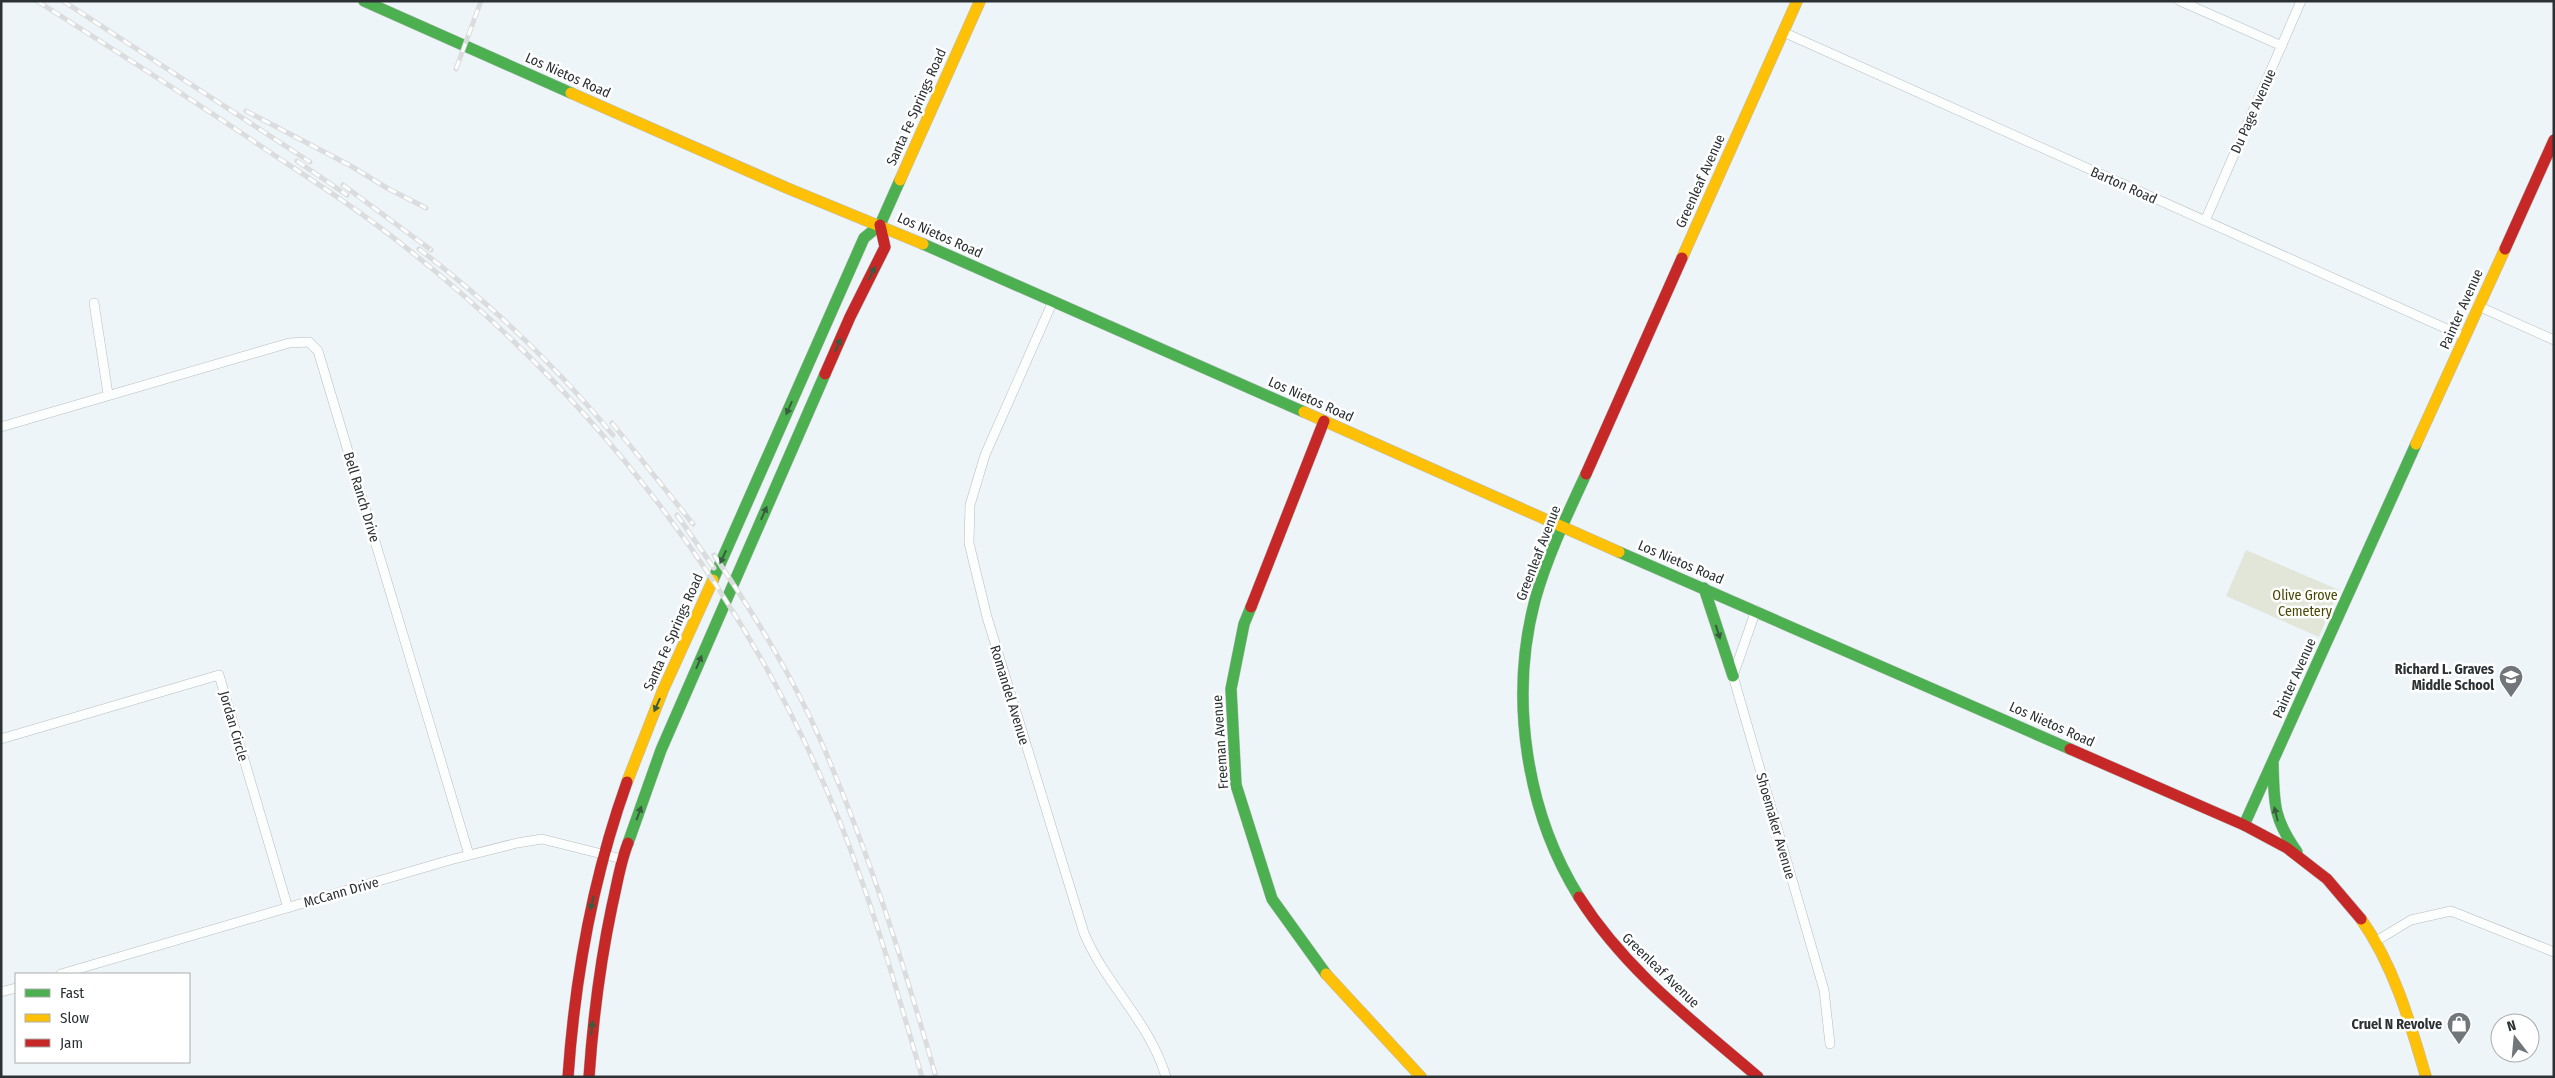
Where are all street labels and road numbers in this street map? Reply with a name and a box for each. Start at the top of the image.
street label: Santa Fe Springs Road [883,46,950,168]
street label: Los Nietos Road [523,49,613,102]
street label: Du Page Avenue [2227,66,2280,156]
street label: Greenleaf Avenue [1672,132,1729,231]
street label: Barton Road [2088,163,2160,208]
street label: Los Nietos Road [895,209,985,262]
street label: Painter Avenue [2436,266,2487,352]
street label: Los Nietos Road [1266,373,1356,426]
street label: Bell Ranch Drive [340,450,383,544]
street label: Greenleaf Avenue [1512,503,1564,603]
street label: Los Nietos Road [1635,537,1726,588]
street label: Santa Fe Springs Road [640,571,707,693]
street label: Painter Avenue [2269,635,2320,721]
street label: Romandel Avenue [986,643,1033,747]
street label: Jordan Circle [215,689,252,763]
street label: Freeman Avenue [1209,694,1232,790]
street label: Los Nietos Road [2007,698,2097,751]
street label: Shoemaker Avenue [1752,771,1799,881]
street label: McCann Drive [302,874,381,911]
street label: Greenleaf Avenue [1619,929,1703,1011]

